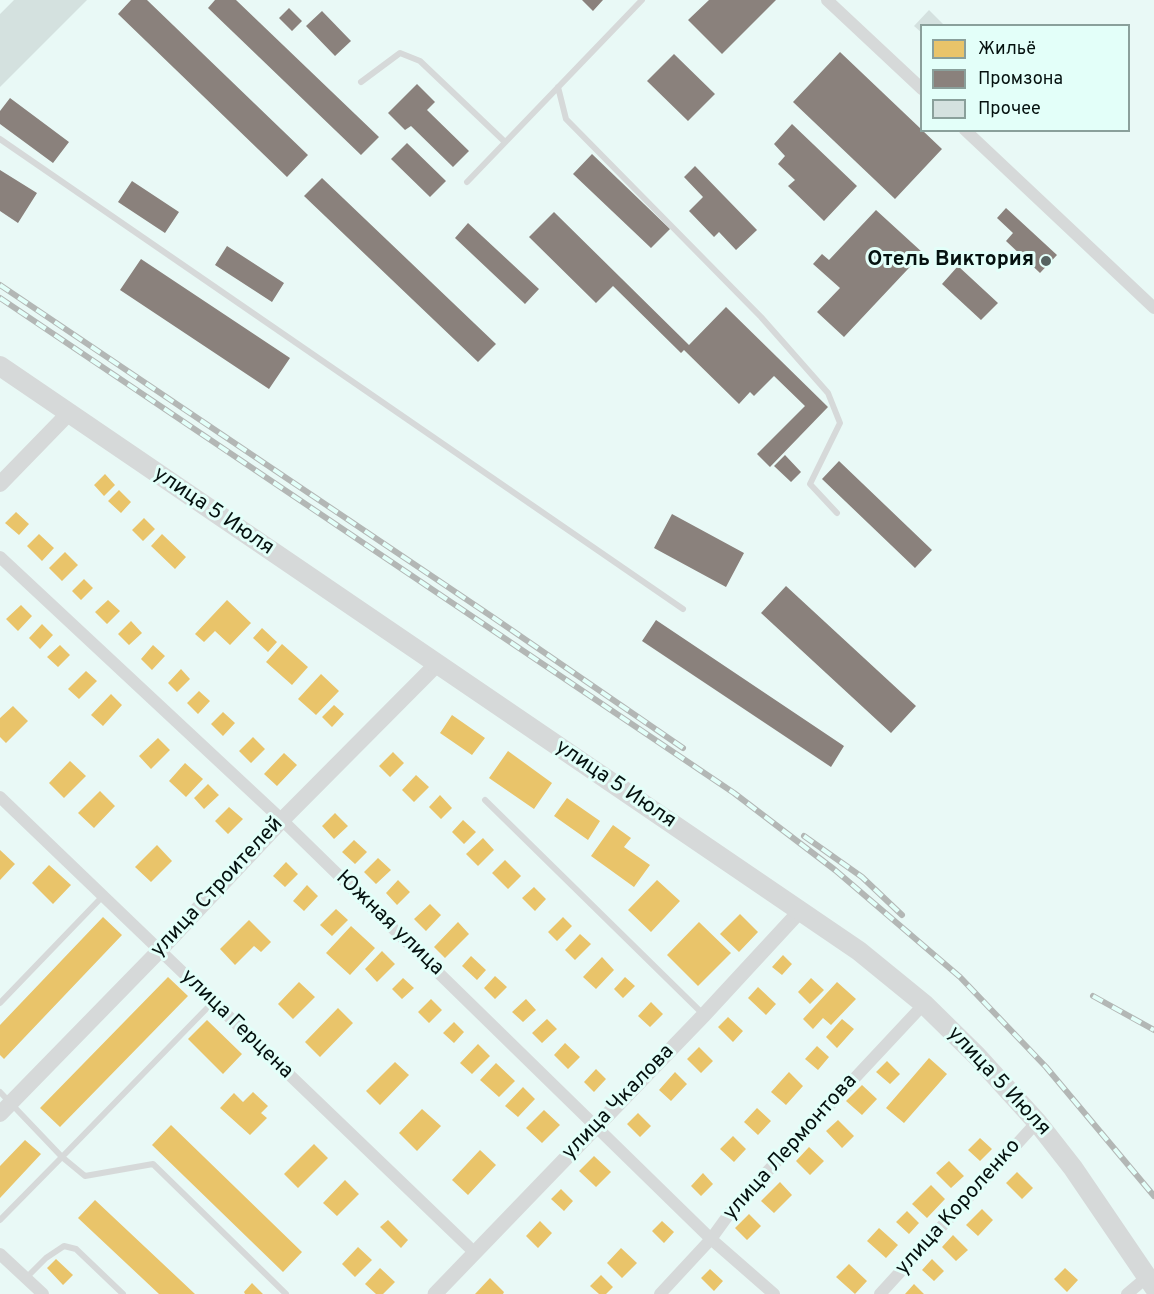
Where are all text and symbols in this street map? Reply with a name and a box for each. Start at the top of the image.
legend [920,24,1130,132]
text: Жильё [978,38,1036,61]
text: Промзона [978,68,1063,91]
text: Прочее [978,98,1041,121]
place label: Отель Виктория [867,248,1034,274]
marker: Отель Виктория [1039,254,1053,268]
street label: улица 5 Июля [148,462,278,562]
street label: улица 5 Июля [550,735,680,835]
street label: улица Строителей [147,813,289,963]
street label: Южная улица [330,866,448,982]
street label: улица Герцена [174,965,298,1085]
street label: улица 5 Июля [941,1022,1055,1142]
street label: улица Чкалова [558,1040,680,1166]
street label: улица Лермонтова [719,1070,863,1226]
street label: улица Короленко [891,1135,1027,1281]

